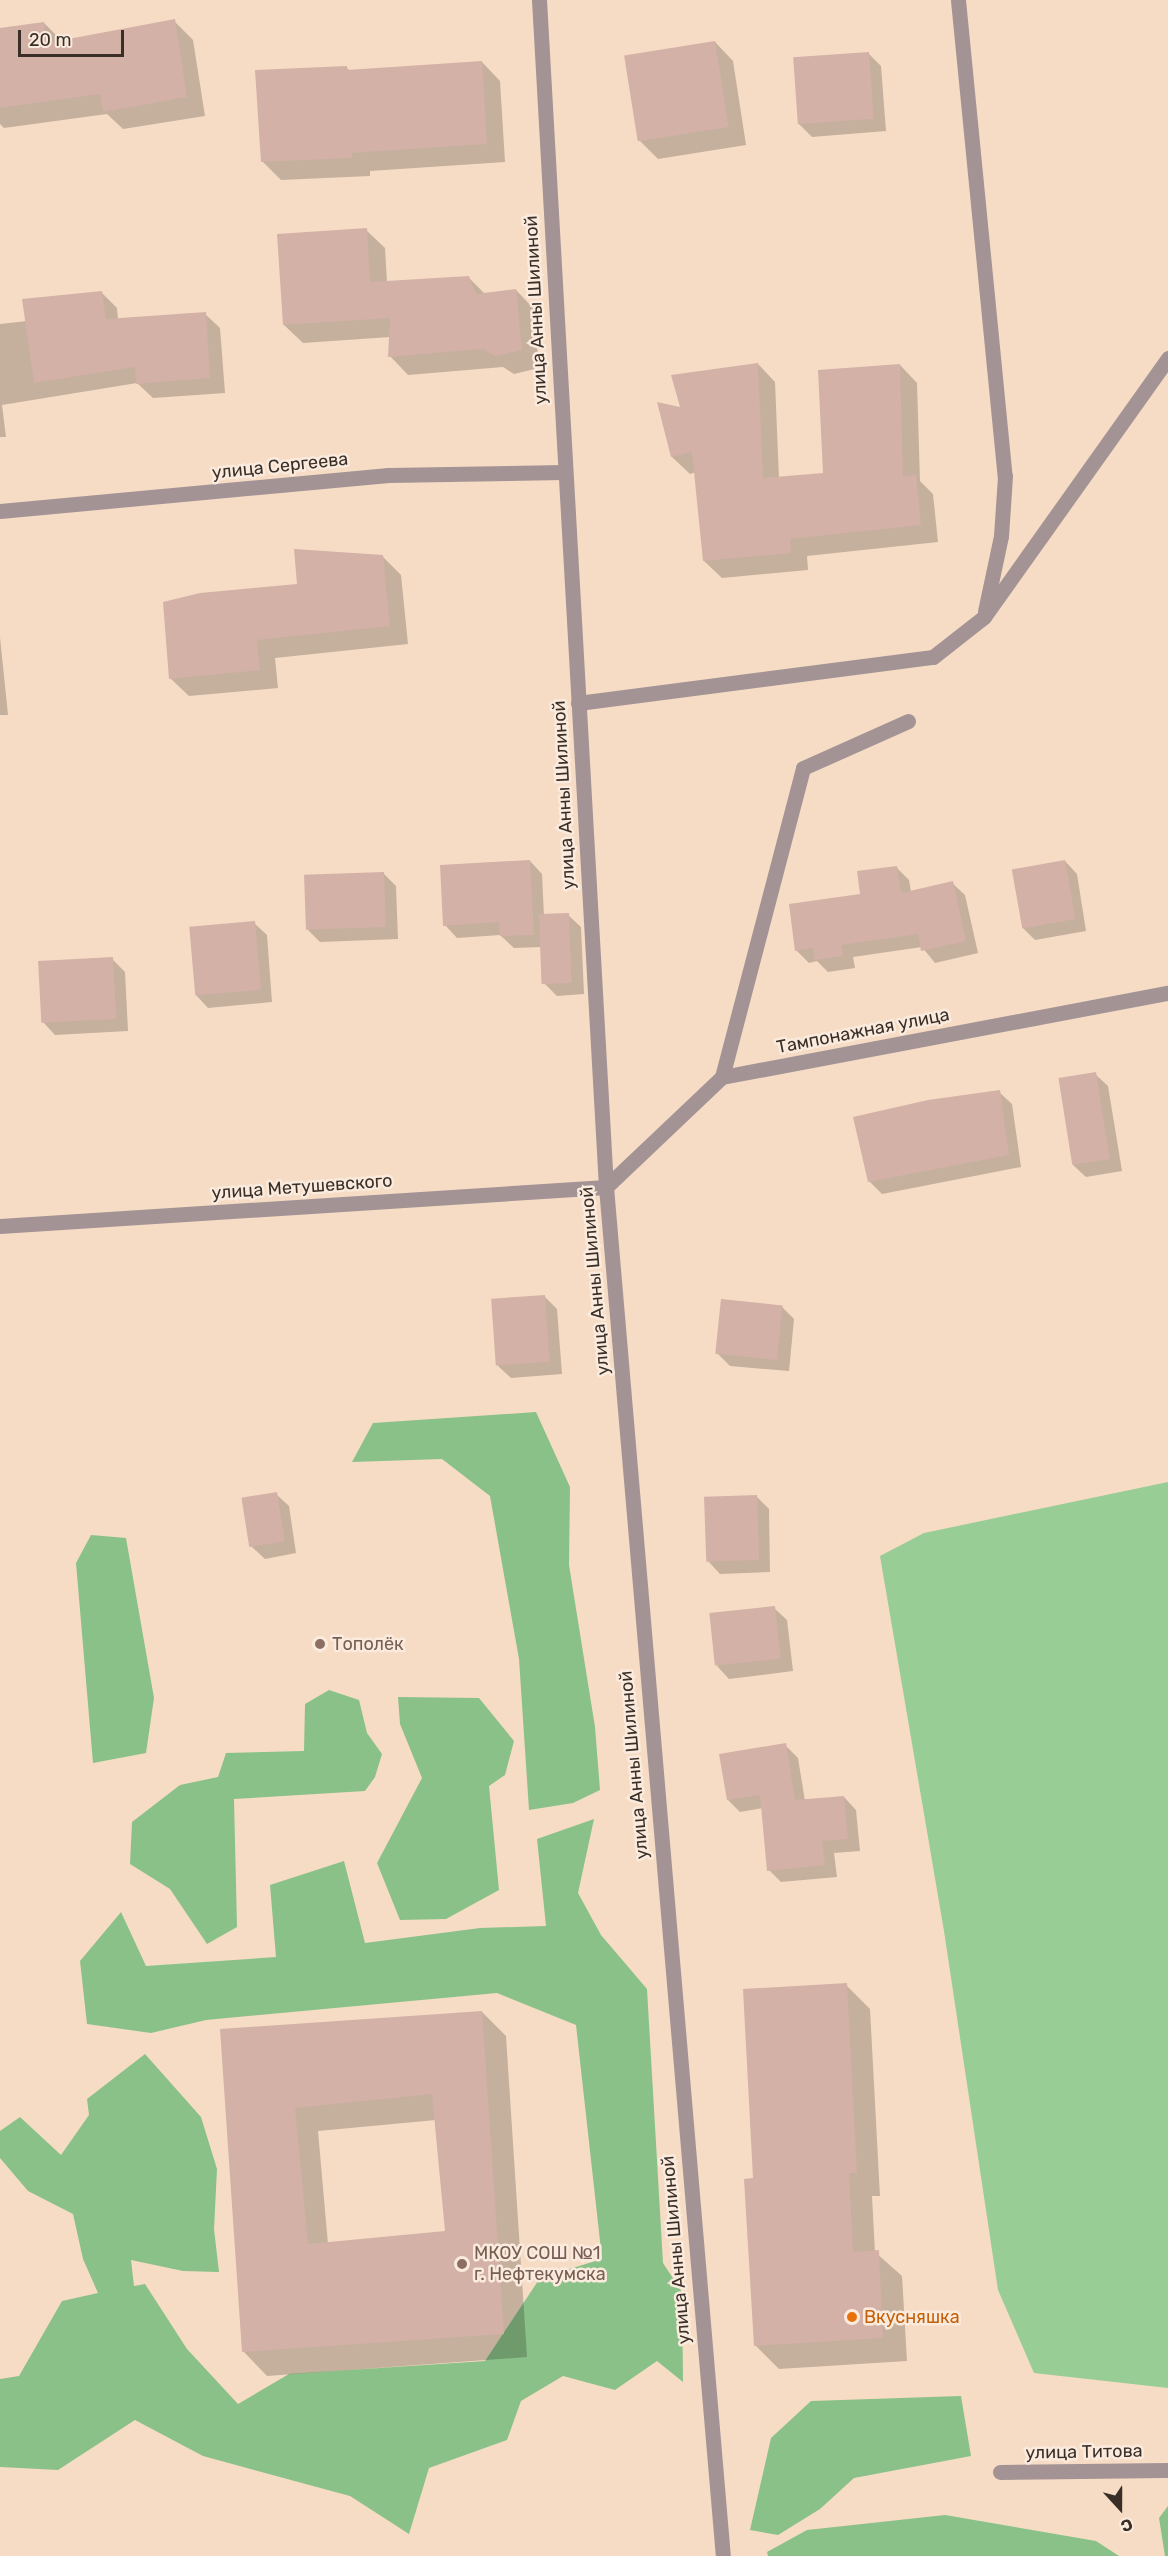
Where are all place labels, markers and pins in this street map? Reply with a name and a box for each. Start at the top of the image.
place label: Тополёк [332,1633,404,1655]
marker: Тополёк [313,1637,327,1651]
place label: МКОУ СОШ №1 г. Нефтекумска [474,2243,606,2286]
marker: МКОУ СОШ №1 г. Нефтекумска [455,2257,469,2271]
place label: Вкусняшка [864,2306,960,2328]
marker: Вкусняшка [845,2310,859,2324]

